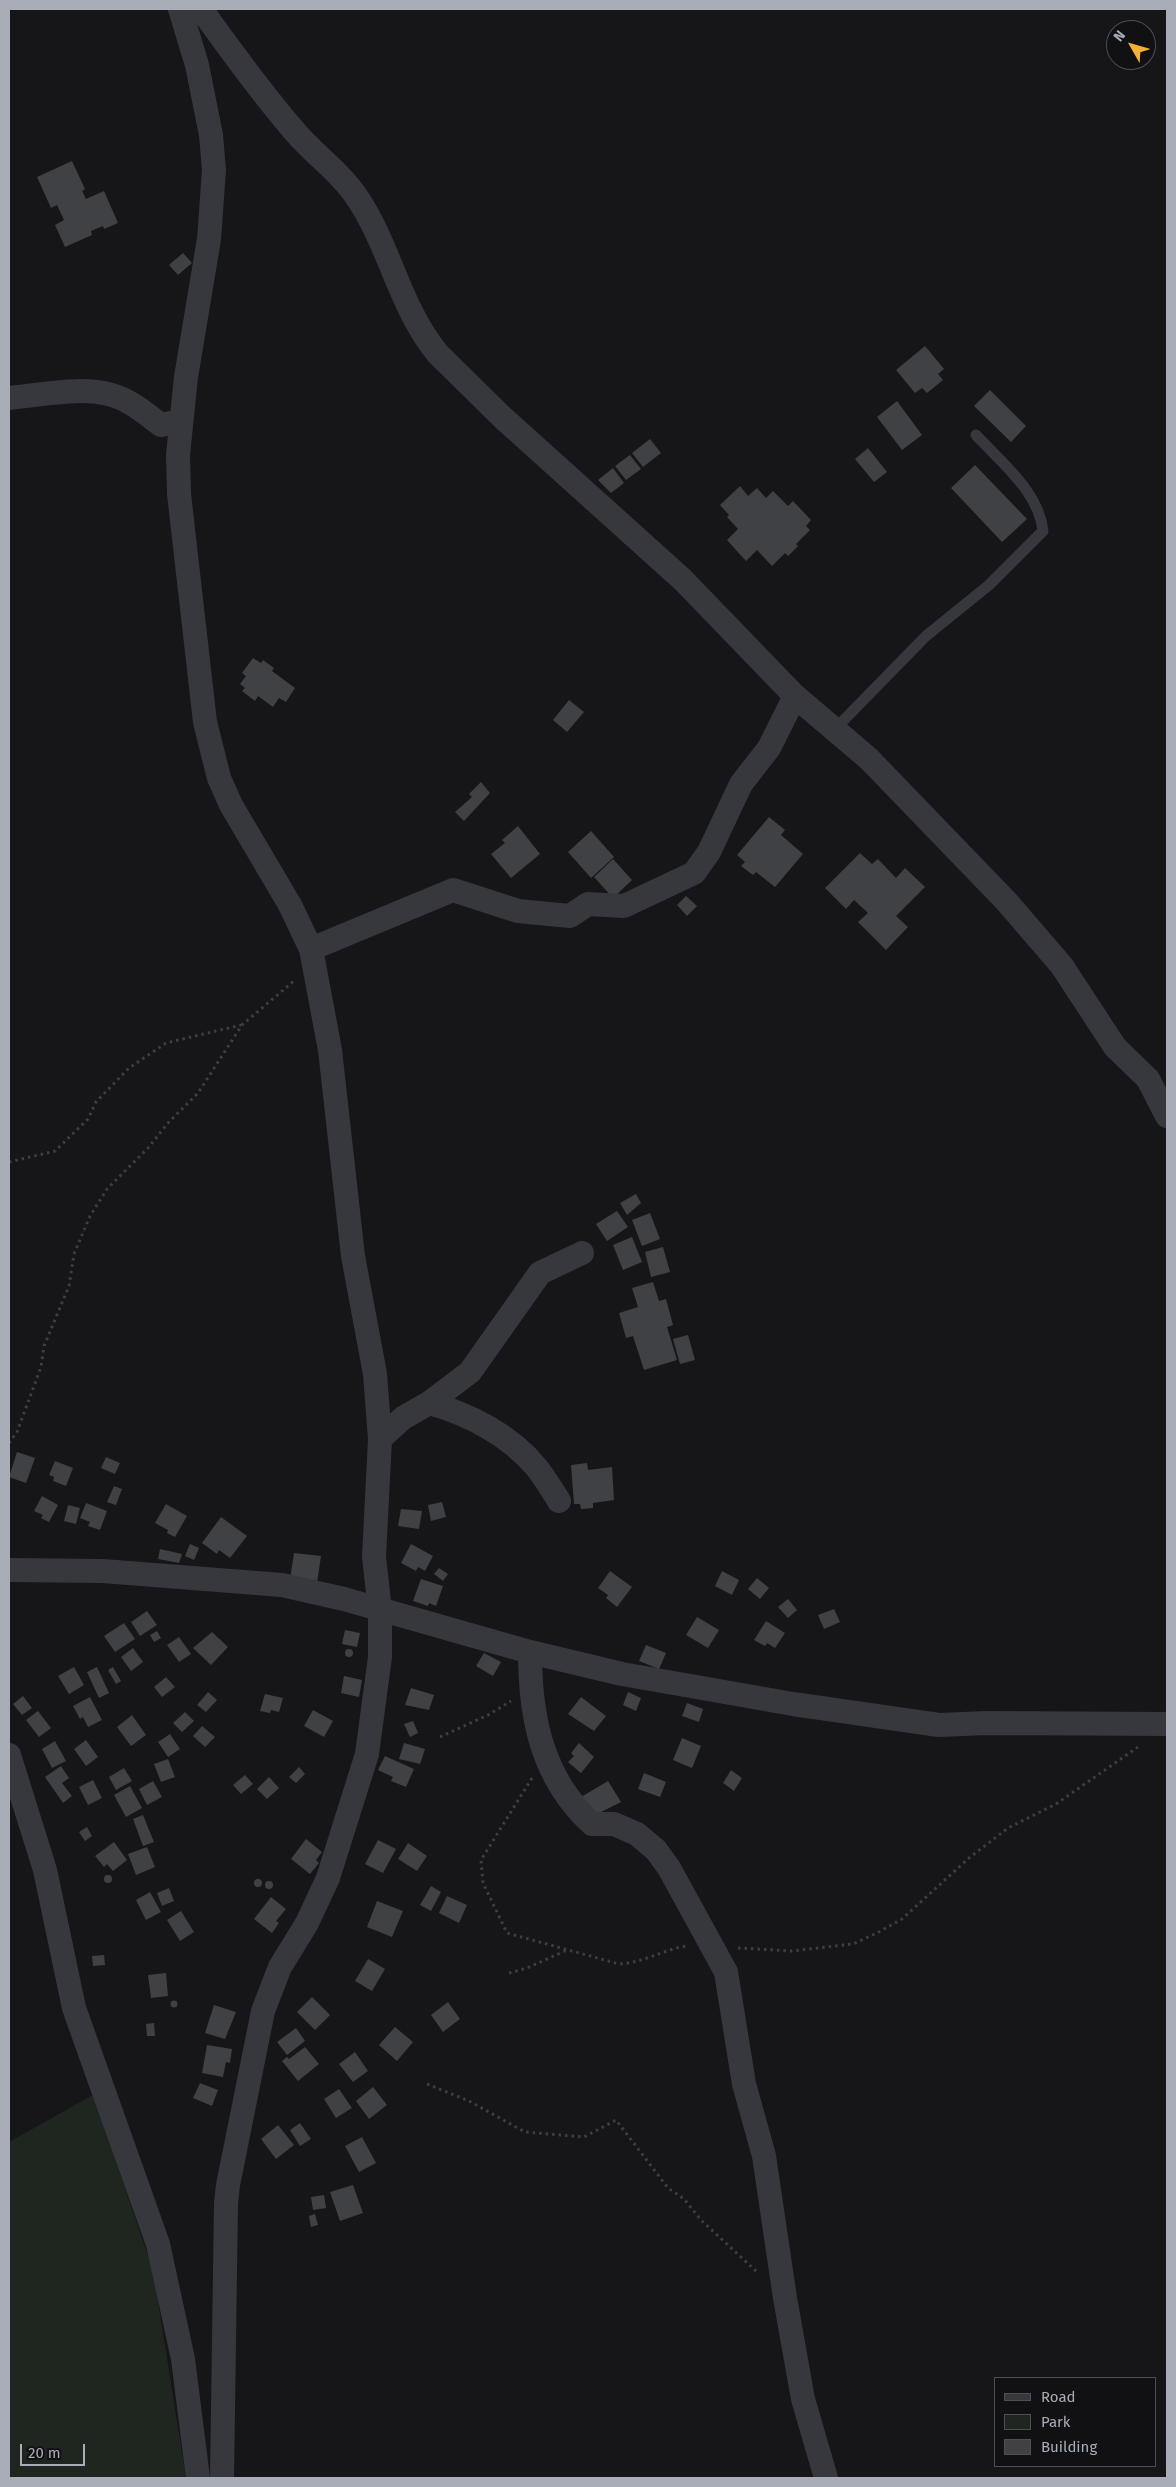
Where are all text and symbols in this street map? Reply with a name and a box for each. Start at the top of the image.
north arrow [1106,20,1156,70]
text: N [1110,27,1129,45]
legend [994,2377,1156,2467]
text: Road [1041,2388,1076,2406]
text: Park [1041,2413,1071,2431]
scale bar [22,2434,88,2466]
text: Building [1041,2438,1097,2456]
text: 20 m [28,2444,61,2462]

